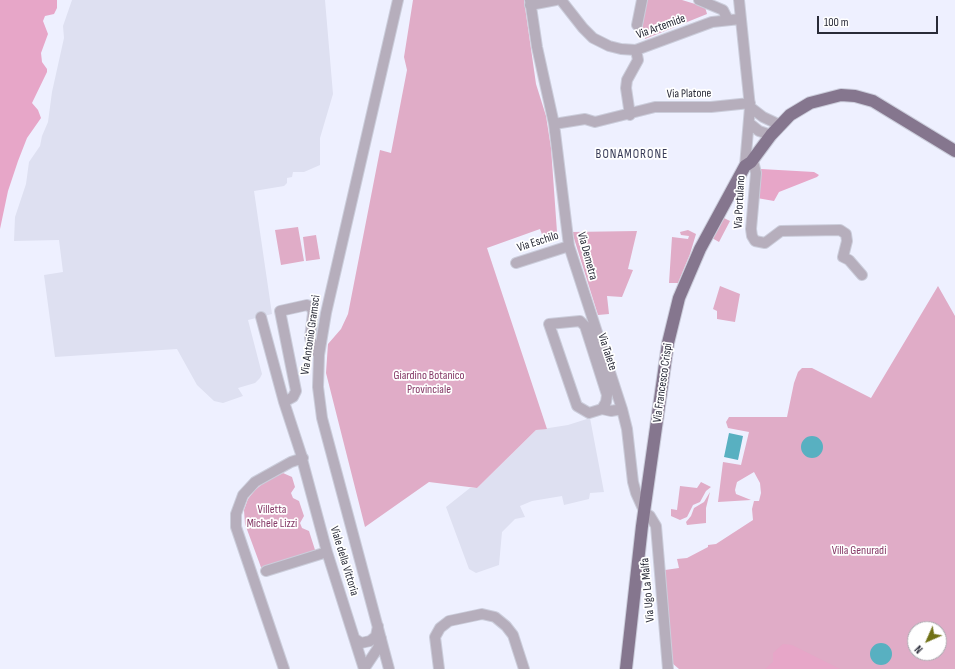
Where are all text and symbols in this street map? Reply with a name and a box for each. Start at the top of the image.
scale bar [819,8,940,34]
street label: Via Artemide [634,11,688,43]
text: 100 m [824,15,849,30]
street label: Via Platone [667,86,711,102]
district label: BONAMORONE [596,147,668,163]
street label: Via Portulano [731,175,749,229]
street label: Via Eschilo [515,229,561,255]
street label: Via Demetra [574,231,600,281]
street label: Via Antonio Gramsci [298,294,324,376]
street label: Via Talete [594,332,620,372]
street label: Via Francesco Crispi [650,342,676,424]
park label: Giardino Botanico Provinciale [393,369,465,397]
park label: Villetta Michele Lizzi [247,503,297,531]
street label: Viale della Vittoria [327,524,361,598]
park label: Villa Genuradi [832,544,886,558]
street label: Via Ugo La Malfa [638,557,658,623]
north arrow [907,621,947,661]
text: N [912,642,926,656]

